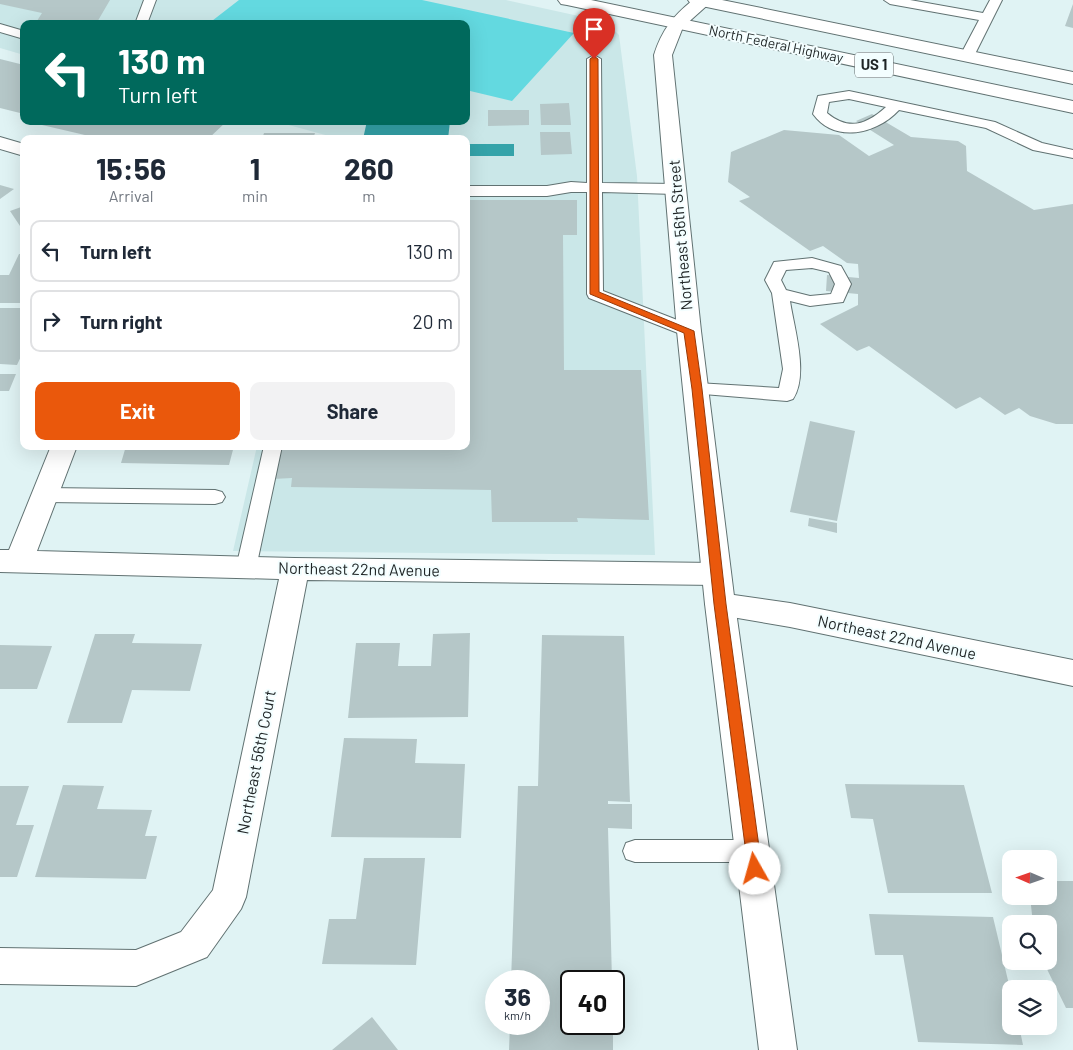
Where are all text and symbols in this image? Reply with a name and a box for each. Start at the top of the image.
pin [573,8,615,59]
icon: arrive [580,15,608,43]
street label: North Federal Highway [707,21,845,66]
text: 130 m [118,39,205,81]
icon: left [35,40,100,105]
road number: US 1 [855,52,893,78]
text: Turn left [118,81,198,107]
text: 15:56 [96,150,166,186]
text: 1 [250,150,260,186]
text: 260 [344,150,394,186]
street label: Northeast 56th Street [663,159,696,311]
text: Arrival [109,186,153,205]
text: min [242,186,268,205]
text: m [362,186,376,205]
icon: left [37,237,65,265]
text: Turn left [80,240,151,263]
text: 130 m [406,240,453,263]
icon: right [37,307,65,335]
text: Turn right [80,310,162,333]
text: 20 m [413,310,453,333]
button: Exit [35,382,240,440]
button: Share [250,382,455,440]
street label: Northeast 22nd Avenue [278,558,440,579]
street label: Northeast 22nd Avenue [816,610,978,663]
street label: Northeast 56th Court [232,688,279,835]
position arrow [728,842,780,894]
north arrow [1002,850,1058,905]
map controls [1002,850,1057,1035]
button: search [1002,915,1057,970]
speed limit sign: 40 [560,970,625,1035]
button: layers [1002,980,1057,1035]
text: 36 [504,981,531,1011]
text: km/h [504,1008,531,1022]

